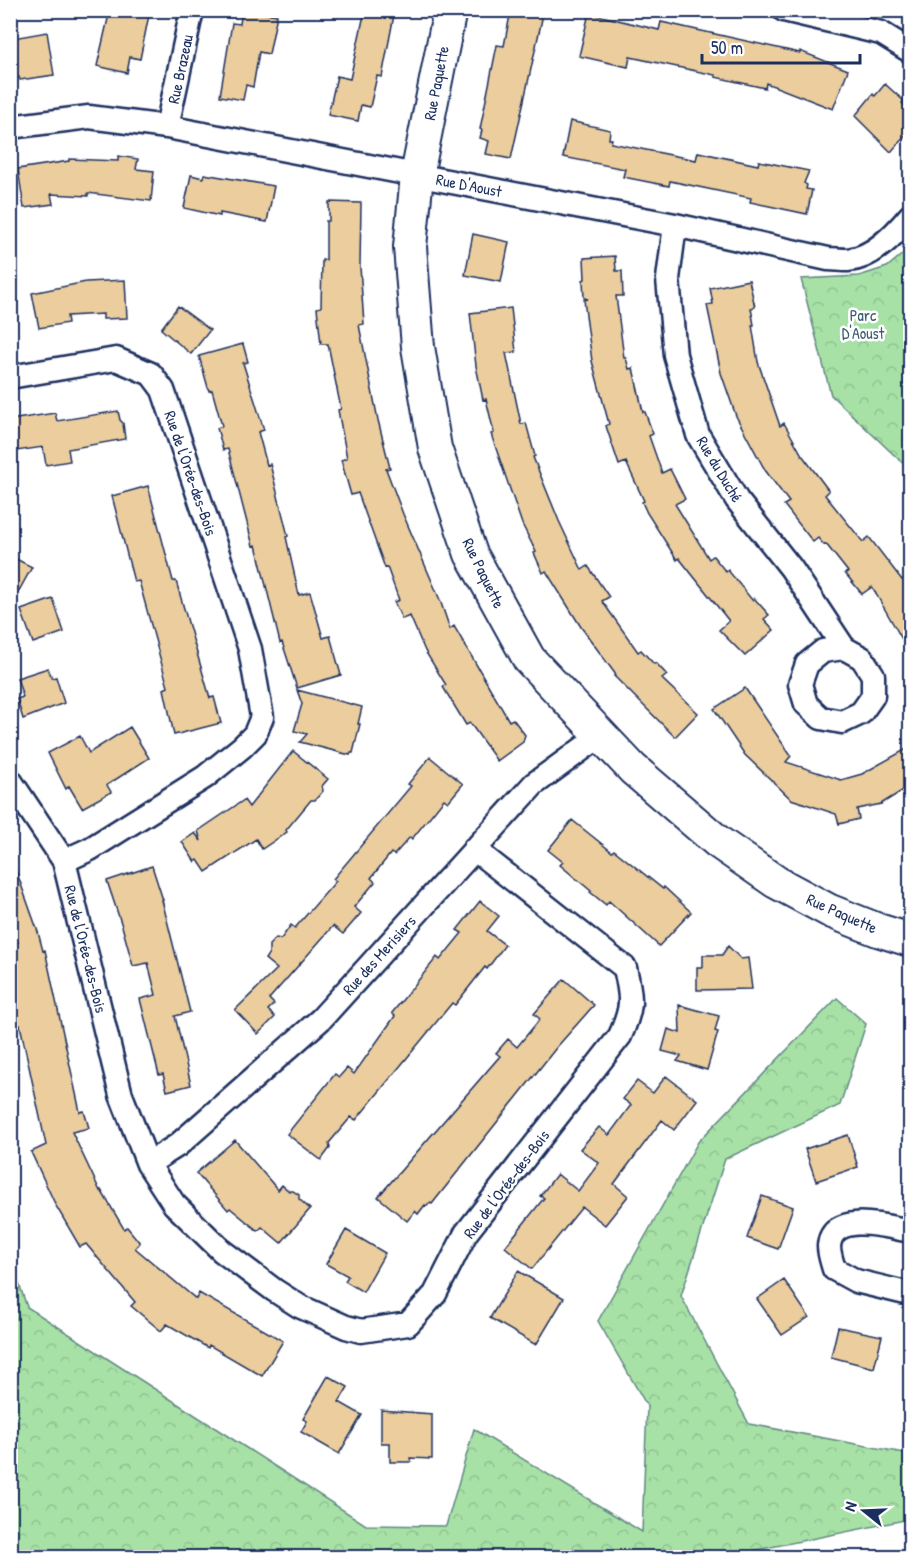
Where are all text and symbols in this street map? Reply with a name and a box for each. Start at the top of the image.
scale bar [702,27,860,65]
street label: Rue Brazeau [162,32,198,106]
text: 50 m [711,35,743,60]
street label: Rue Paquette [418,43,454,122]
street label: Rue D'Aoust [434,168,504,202]
park label: Parc D'Aoust [842,304,885,344]
street label: Rue de l'Orée-des-Bois [159,408,223,538]
street label: Rue du Duché [692,432,749,507]
street label: Rue Paquette [458,534,511,612]
street label: Rue de l'Orée-des-Bois [60,883,112,1015]
street label: Rue Paquette [803,888,881,939]
street label: Rue des Merisiers [337,910,421,1000]
street label: Rue de l'Orée-des-Bois [458,1125,554,1243]
north arrow [834,1481,894,1541]
text: N [838,1498,862,1514]

